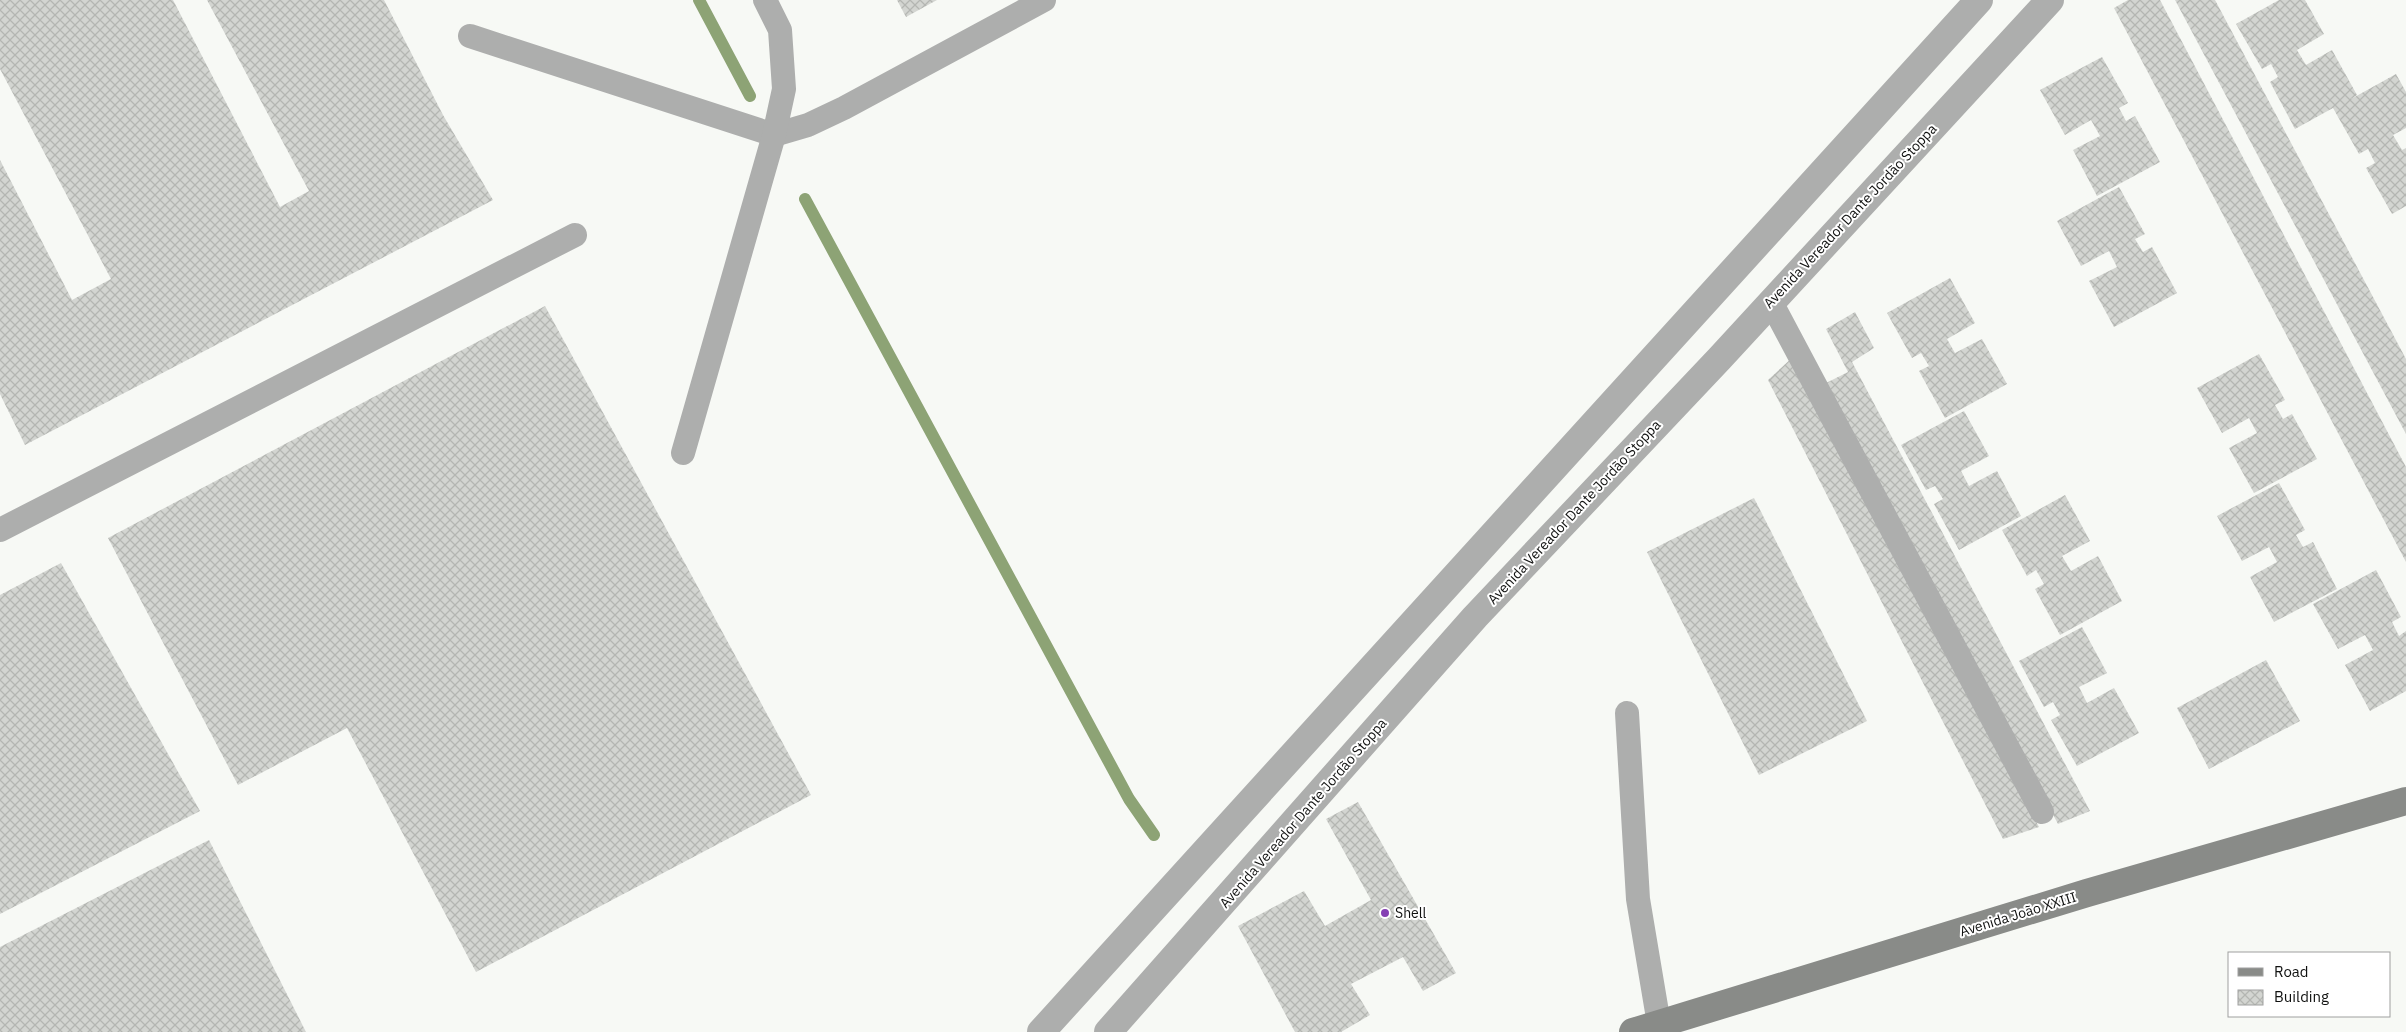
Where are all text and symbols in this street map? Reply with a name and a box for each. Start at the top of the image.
street label: Avenida Vereador Dante Jordão Stoppa [1760,120,1941,312]
street label: Avenida Vereador Dante Jordão Stoppa [1484,416,1665,608]
street label: Avenida Vereador Dante Jordão Stoppa [1216,714,1391,912]
street label: Avenida João XXIII [1957,888,2079,940]
place label: Shell [1395,904,1427,922]
marker: Shell [1379,907,1391,919]
legend [2228,952,2391,1017]
text: Road [2274,962,2309,981]
text: Building [2274,987,2329,1006]

